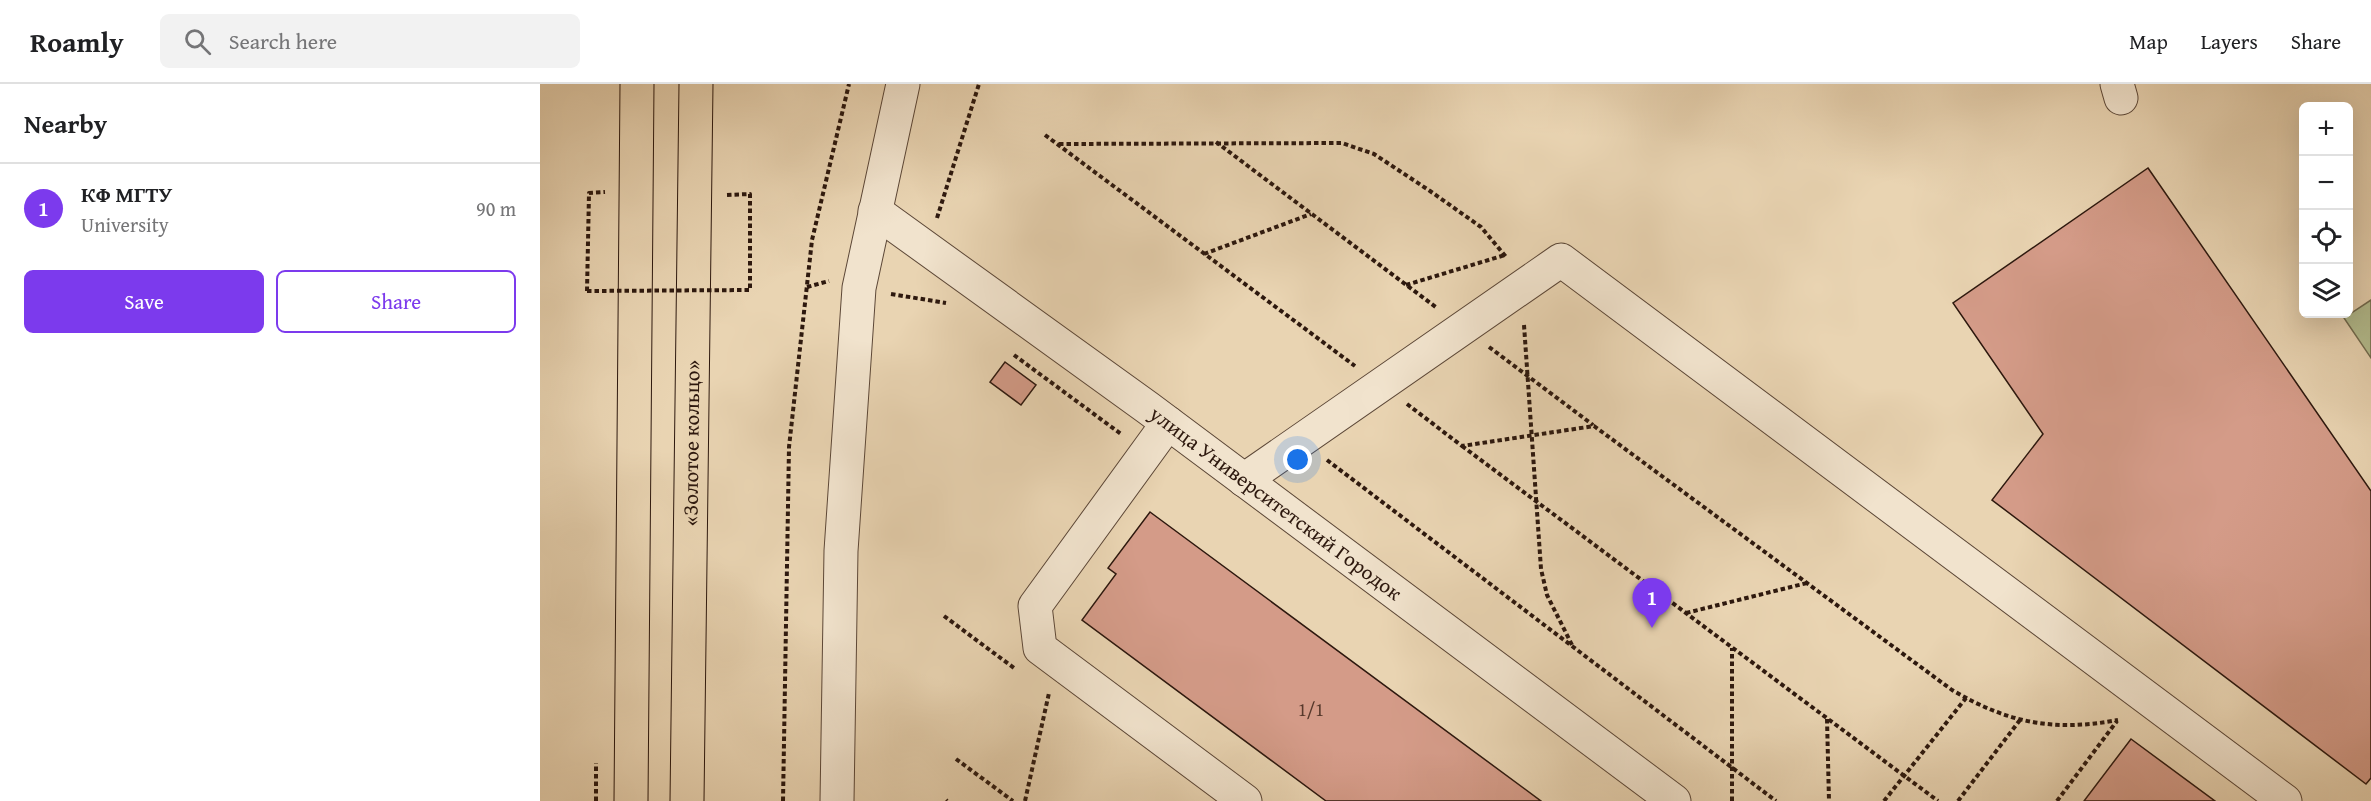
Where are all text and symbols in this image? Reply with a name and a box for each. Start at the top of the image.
search box [160,14,580,68]
text: Roamly [30,21,124,62]
icon: search [181,25,214,58]
text: Search here [229,25,337,57]
text: Map [2129,26,2168,57]
text: Layers [2201,26,2258,57]
text: Share [2291,26,2341,57]
map controls [2299,102,2353,318]
button: + [2299,102,2353,156]
text: Nearby [24,104,107,143]
button: − [2299,156,2353,210]
text: КФ МГТУ [81,178,172,210]
text: 1 [38,194,49,223]
text: 90 m [476,194,516,223]
text: University [81,210,169,239]
button: locate [2299,210,2353,264]
button: layers [2299,264,2353,318]
button: Save [24,270,264,333]
button: Share [276,270,516,333]
street label: «Золотое кольцо» [674,360,708,526]
street label: улица Университетский Городок [1142,398,1409,608]
your location [1283,445,1312,474]
pin: 1 [1632,578,1672,628]
house number: 1/1 [1298,696,1324,723]

